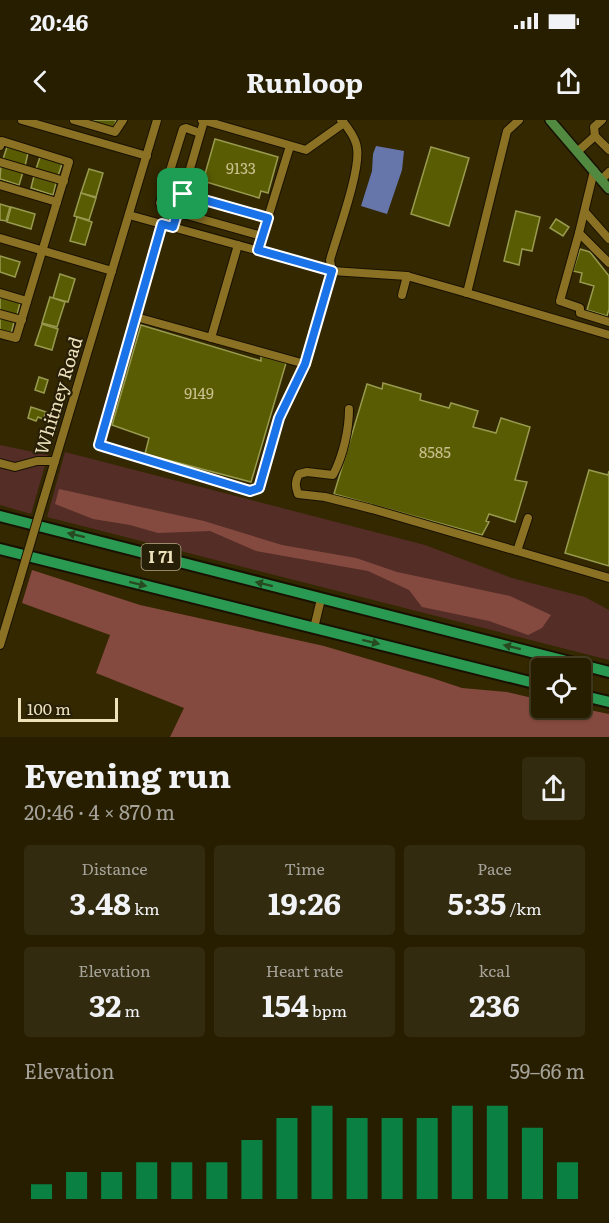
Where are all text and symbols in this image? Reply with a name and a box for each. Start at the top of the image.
text: 20:46 [30,5,88,38]
text: Runloop [246,61,363,101]
icon: back [24,65,57,98]
icon: share [552,65,585,98]
house number: 9133 [226,156,256,179]
pin [157,168,208,219]
icon: arrive [166,177,199,210]
street label: Whitney Road [27,333,88,458]
house number: 9149 [184,381,214,404]
house number: 8585 [419,440,451,463]
one-way arrow [66,530,85,540]
road number: I 71 [142,544,180,570]
one-way arrow [129,579,147,589]
one-way arrow [255,579,273,588]
one-way arrow [361,638,380,648]
one-way arrow [502,642,521,652]
map controls [531,658,591,718]
button: locate [531,658,591,718]
scale bar [18,695,118,722]
text: 100 m [27,696,71,720]
text: Evening run [24,749,231,798]
button: share [522,757,585,820]
text: 20:46 · 4 × 870 m [24,796,175,826]
text: Distance [81,856,148,880]
text: Time [284,856,325,880]
text: Pace [477,856,512,880]
text: 3.48 [70,880,131,924]
text: 19:26 [268,880,341,924]
text: 5:35 [447,880,506,924]
text: km [131,896,159,920]
text: /km [506,896,542,920]
text: Elevation [78,958,151,982]
text: Heart rate [266,958,343,982]
text: kcal [479,958,510,982]
text: 32 [89,982,121,1026]
text: 154 [262,982,309,1026]
text: 236 [469,982,520,1026]
text: m [121,998,140,1022]
text: bpm [309,998,347,1022]
text: Elevation [24,1055,114,1085]
text: 59–66 m [510,1055,585,1085]

